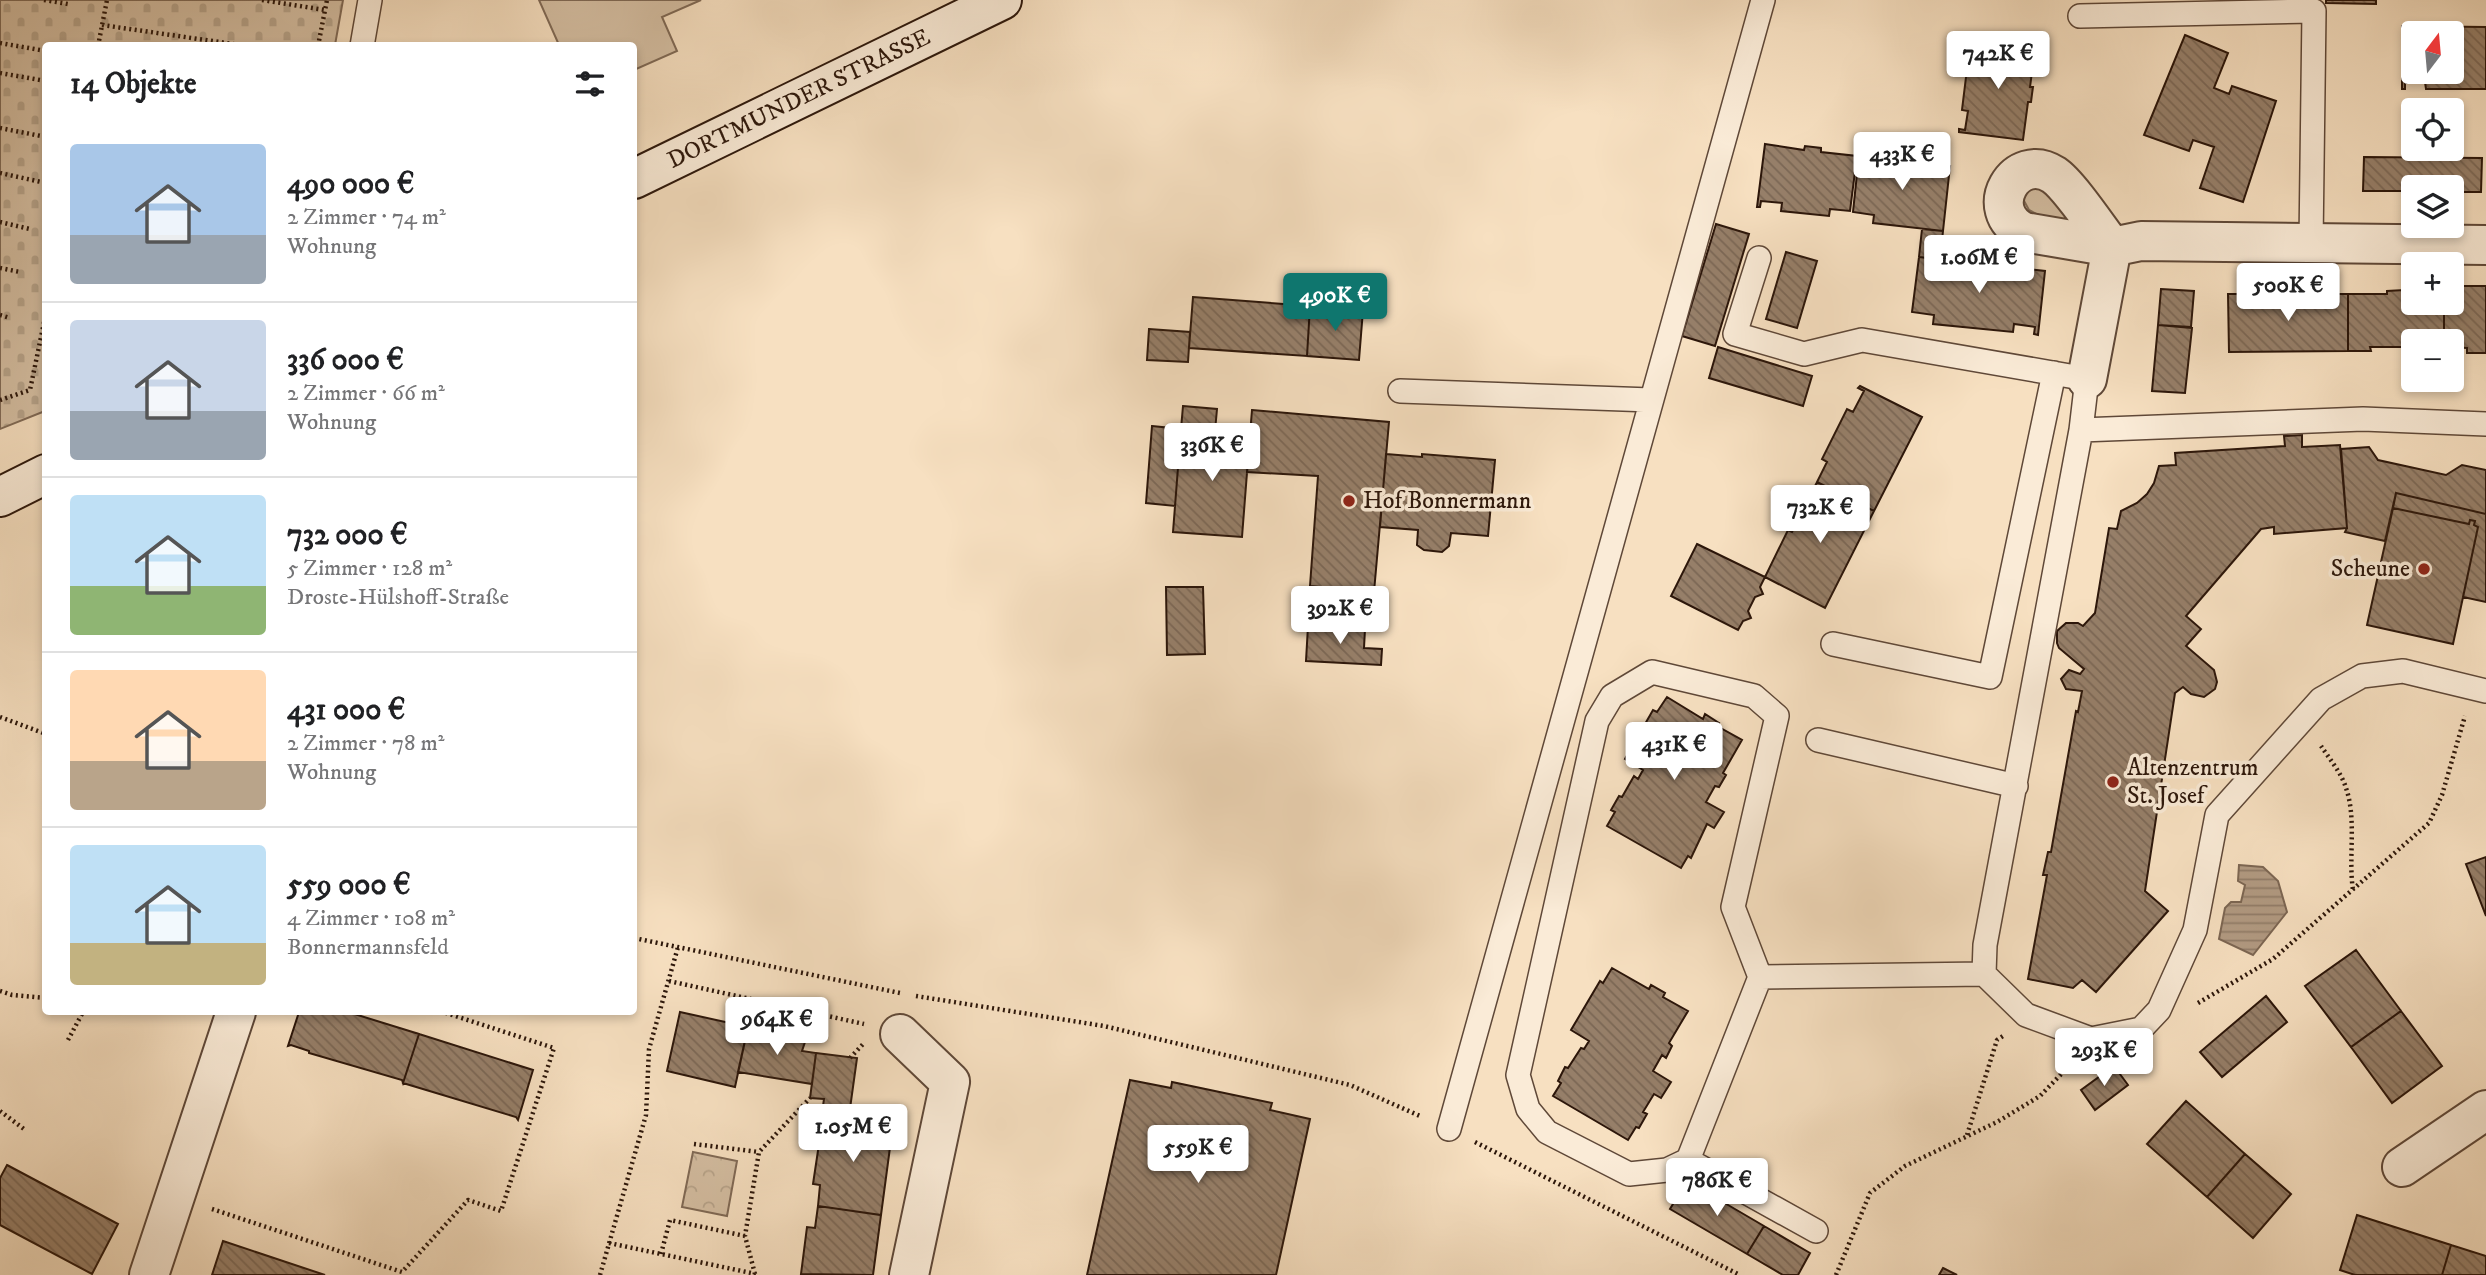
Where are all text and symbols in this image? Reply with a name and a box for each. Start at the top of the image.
north arrow [2401,21,2464,84]
map controls [2401,21,2464,392]
street label: DORTMUNDER STRASSE [663,22,935,176]
pin: 742K € [1941,32,2055,91]
text: 742K € [1963,39,2033,68]
icon: filters [571,65,609,103]
text: 14 Objekte [70,66,196,103]
button: locate [2401,98,2464,161]
pin: 433K € [1845,132,1959,192]
text: 433K € [1870,140,1934,169]
text: 490 000 € [287,166,414,203]
icon: home [126,172,210,256]
button: layers [2401,175,2464,238]
text: 2 Zimmer · 74 m² [287,203,446,232]
text: Wohnung [287,232,376,261]
pin: 1.06M € [1914,236,2044,295]
text: 1.06M € [1940,243,2018,272]
button: + [2401,252,2464,315]
pin: 500K € [2231,264,2345,323]
text: 500K € [2253,271,2323,300]
pin: 490K € [1278,274,1392,333]
text: 490K € [1299,281,1371,310]
button: − [2401,329,2464,392]
text: 336 000 € [287,342,404,379]
icon: home [126,348,210,432]
text: 2 Zimmer · 66 m² [287,379,445,408]
text: Wohnung [287,408,376,437]
pin: 336K € [1155,424,1269,483]
text: 336K € [1180,431,1244,460]
place label: Hof Bonnermann [1363,486,1532,516]
pin: 732K € [1763,486,1877,545]
marker: Hof Bonnermann [1341,493,1357,509]
text: 732K € [1787,493,1853,522]
text: 732 000 € [287,517,408,554]
icon: home [126,523,210,607]
text: 5 Zimmer · 128 m² [287,554,452,583]
place label: Scheune [2331,554,2410,584]
marker: Scheune [2416,561,2432,577]
text: Droste-Hülshoff-Straße [287,583,509,612]
pin: 392K € [1283,586,1397,646]
text: 392K € [1307,594,1373,623]
text: 431 000 € [287,692,405,729]
icon: home [126,698,210,782]
pin: 431K € [1617,722,1731,782]
text: 2 Zimmer · 78 m² [287,729,445,758]
text: 431K € [1642,730,1706,759]
place label: Altenzentrum St. Josef [2127,753,2259,811]
text: Wohnung [287,758,376,787]
marker: Altenzentrum St. Josef [2105,774,2121,790]
text: 559 000 € [287,867,411,904]
icon: home [126,873,210,957]
text: 4 Zimmer · 108 m² [287,904,455,933]
text: Bonnermannsfeld [287,933,449,962]
pin: 964K € [720,998,834,1057]
text: 964K € [741,1005,813,1034]
pin: 293K € [2047,1028,2161,1088]
text: 293K € [2071,1036,2137,1065]
pin: 1.05M € [788,1104,918,1164]
text: 1.05M € [814,1112,892,1141]
pin: 559K € [1141,1126,1255,1185]
text: 559K € [1164,1133,1232,1162]
pin: 786K € [1660,1158,1774,1218]
text: 786K € [1682,1166,1752,1195]

